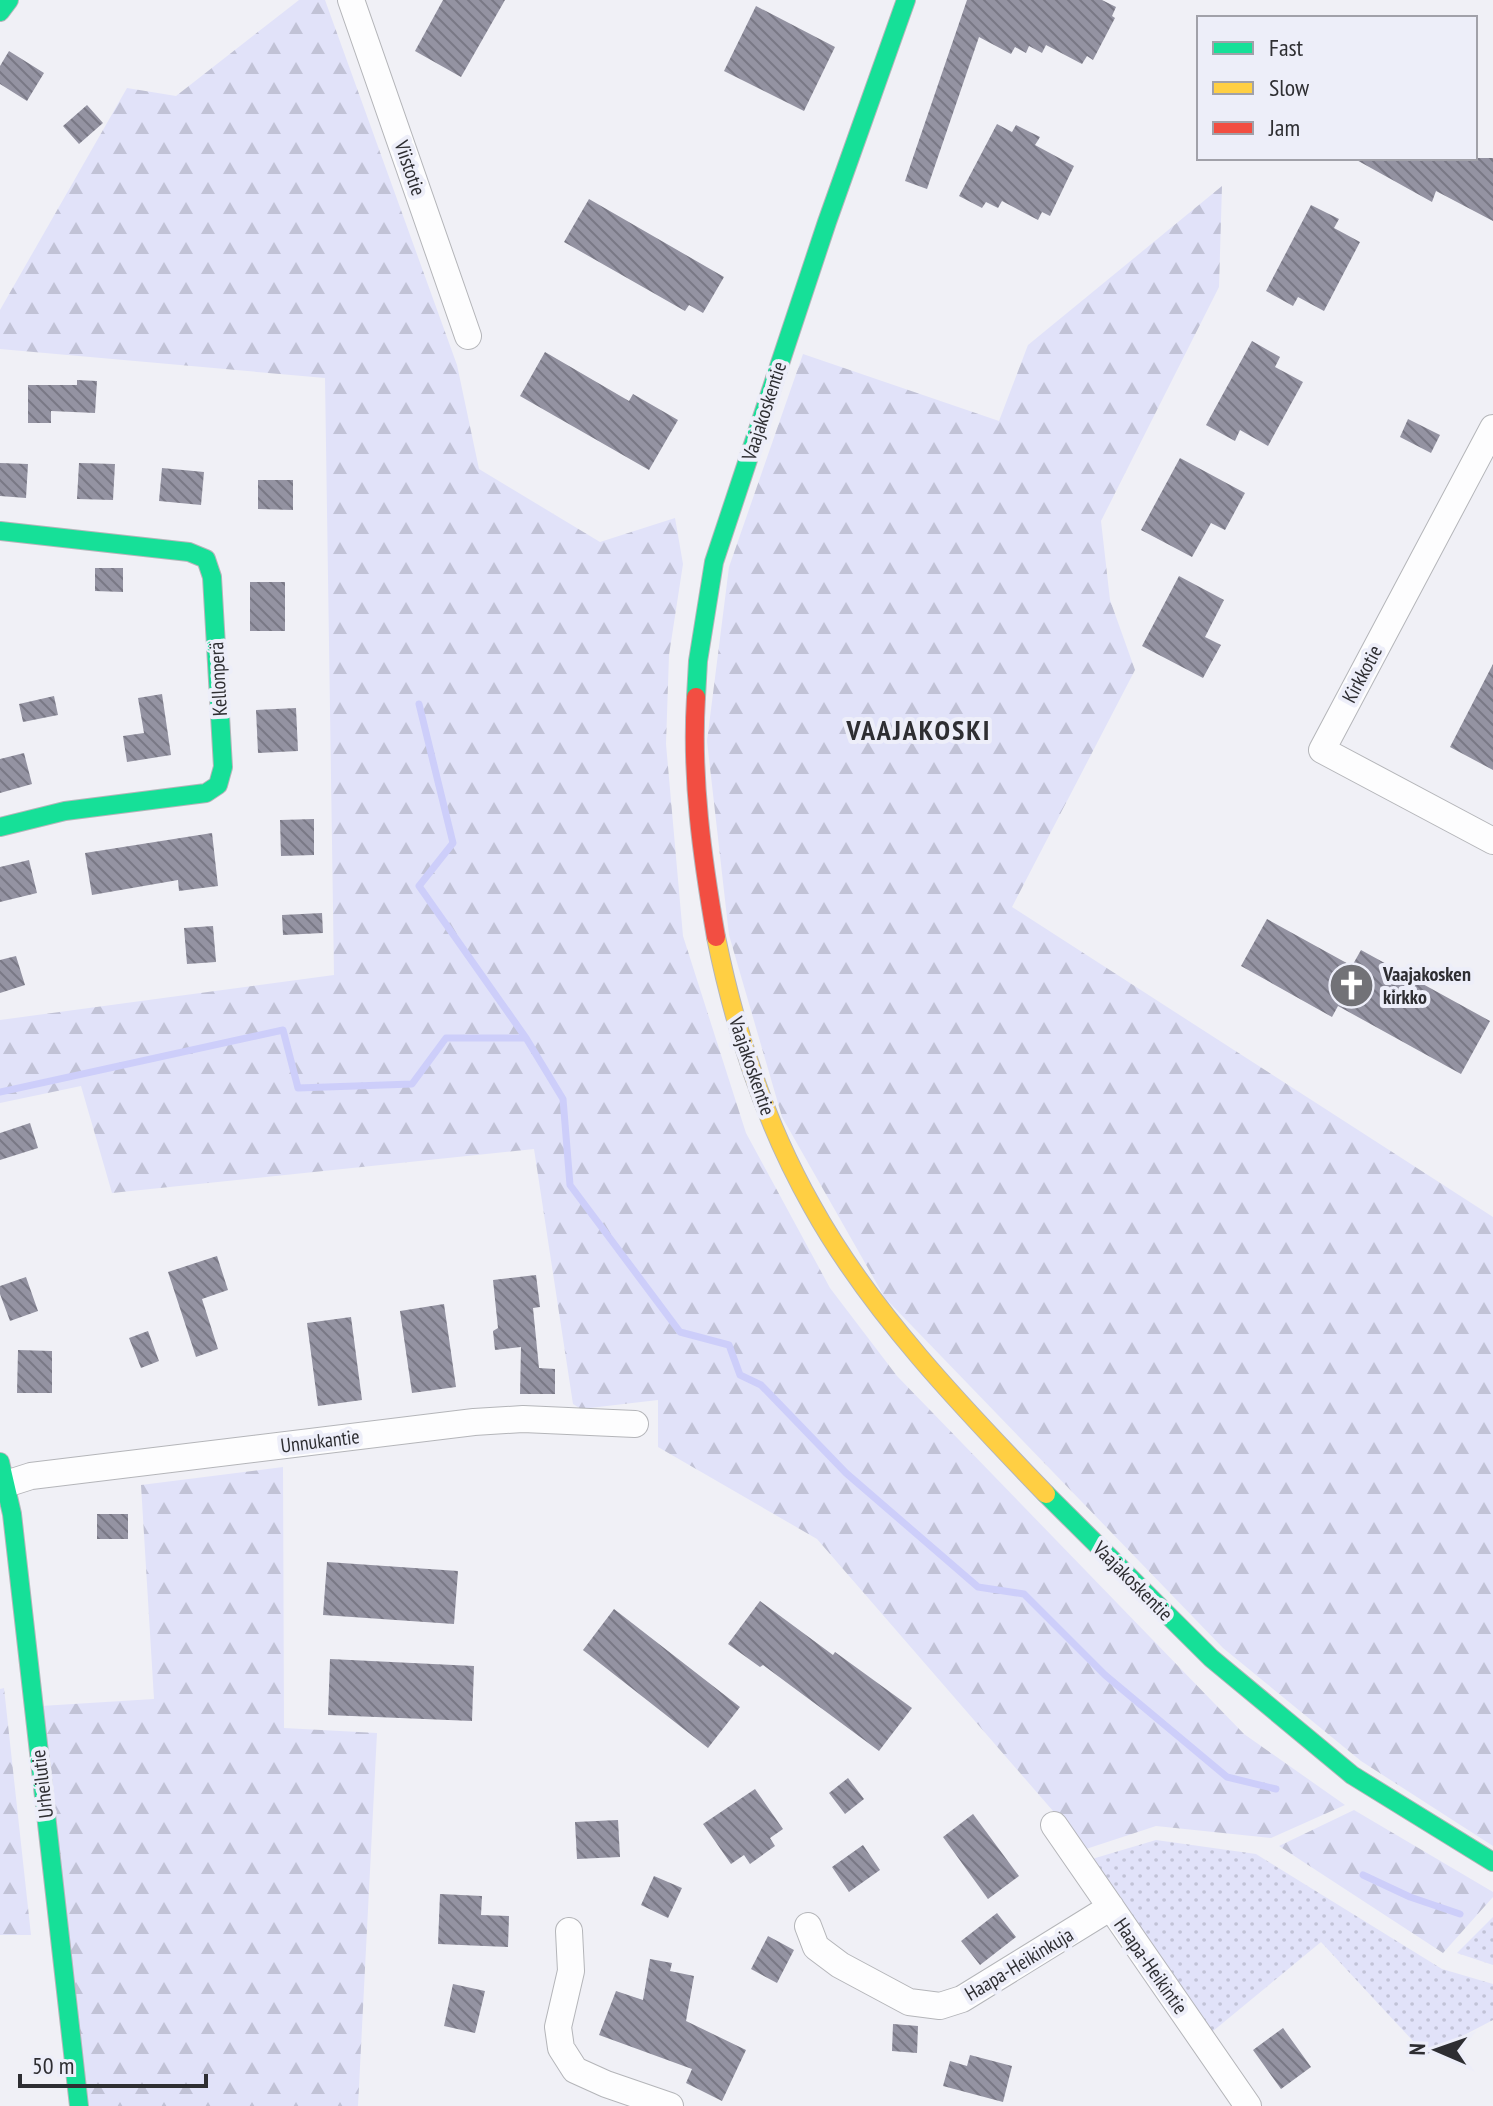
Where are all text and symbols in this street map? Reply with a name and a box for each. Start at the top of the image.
legend [1197,16,1477,160]
text: Fast [1269,32,1304,63]
text: Slow [1269,72,1310,103]
text: Jam [1268,112,1300,143]
street label: Viistotie [388,136,432,199]
street label: Vaajakoskentie [736,358,792,465]
street label: Kellonperä [203,641,233,717]
street label: Kirkkotie [1336,641,1388,707]
district label: VAAJAKOSKI [846,711,991,748]
place label: Vaajakosken kirkko [1382,961,1471,1010]
church icon: Vaajakosken kirkko [1328,962,1376,1010]
street label: Vaajakoskentie [723,1012,781,1119]
street label: Unnukantie [279,1423,361,1459]
street label: Vaajakoskentie [1087,1535,1178,1626]
street label: Urheilutie [25,1748,59,1820]
street label: Haapa-Heikintie [1108,1913,1194,2019]
street label: Haapa-Heikinkuja [960,1921,1078,2007]
north arrow [1397,2010,1477,2090]
scale bar [20,2038,206,2088]
text: N [1403,2043,1431,2056]
text: 50 m [32,2050,74,2081]

